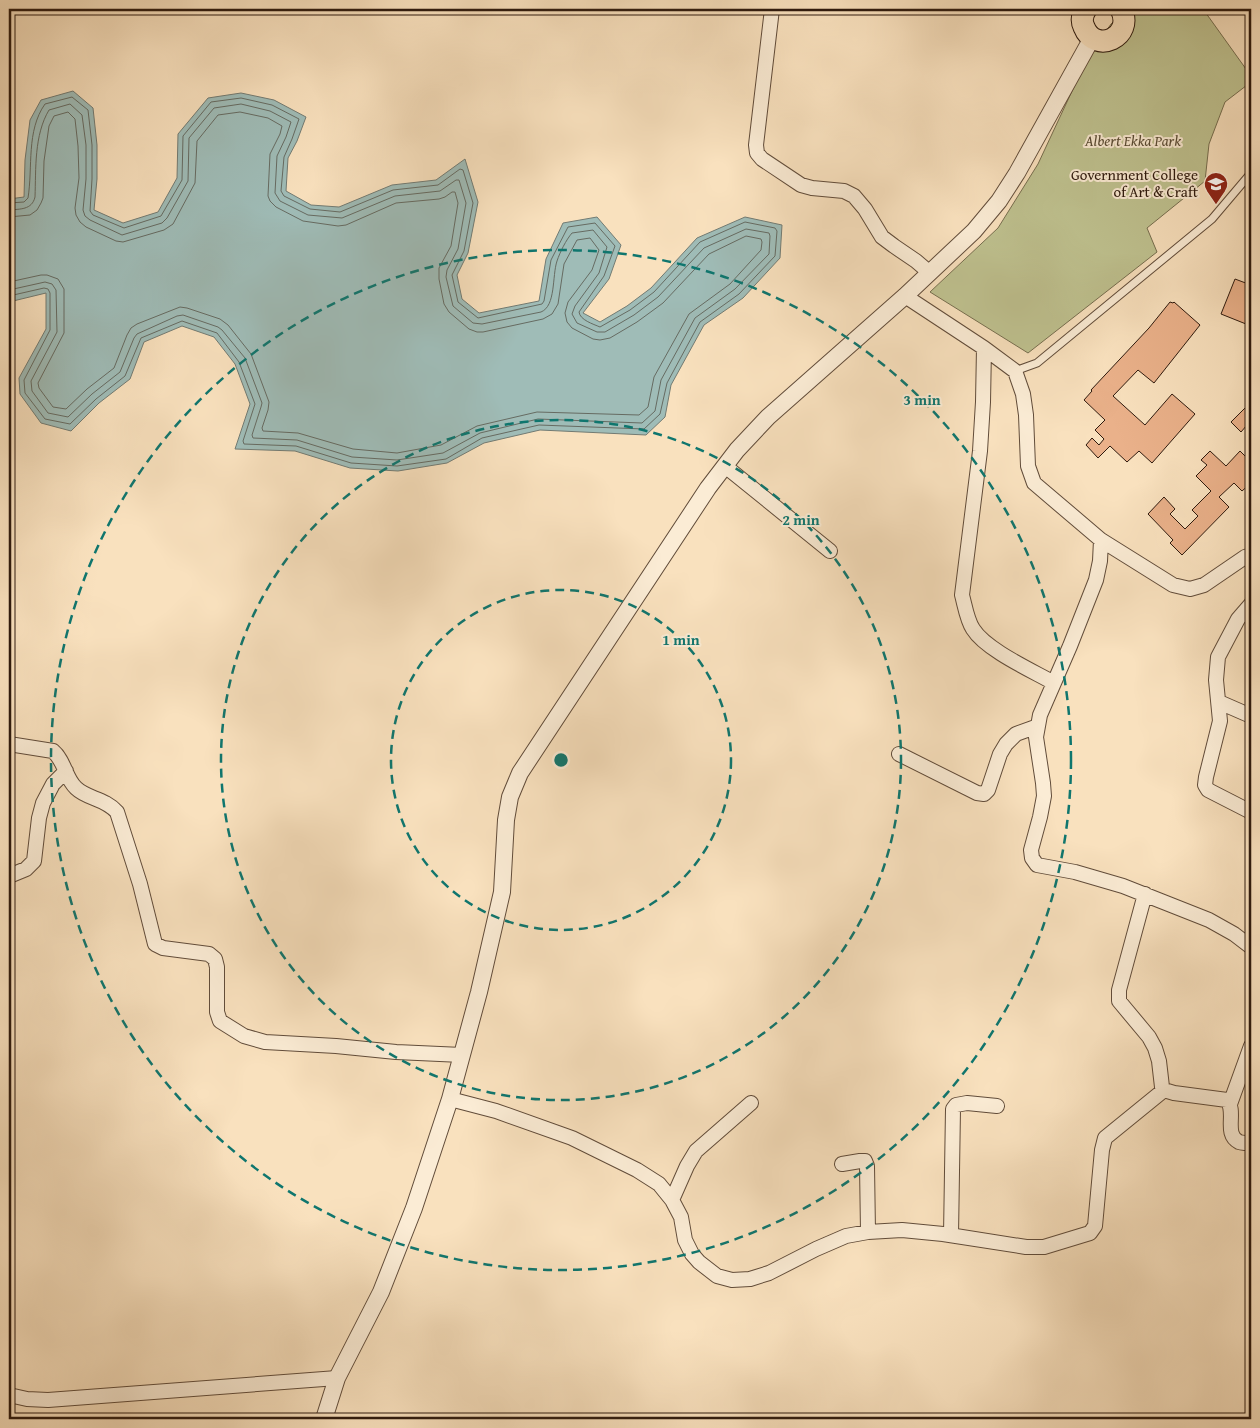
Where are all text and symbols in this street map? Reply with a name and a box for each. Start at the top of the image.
park label: Albert Ekka Park [1084,130,1181,151]
place label: Government College of Art & Craft [1071,164,1199,202]
school or university icon: Government College of Art & Craft [1203,171,1229,205]
text: 3 min [903,389,941,410]
text: 2 min [782,509,820,530]
text: 1 min [662,629,700,650]
centre of rings [552,751,570,769]

